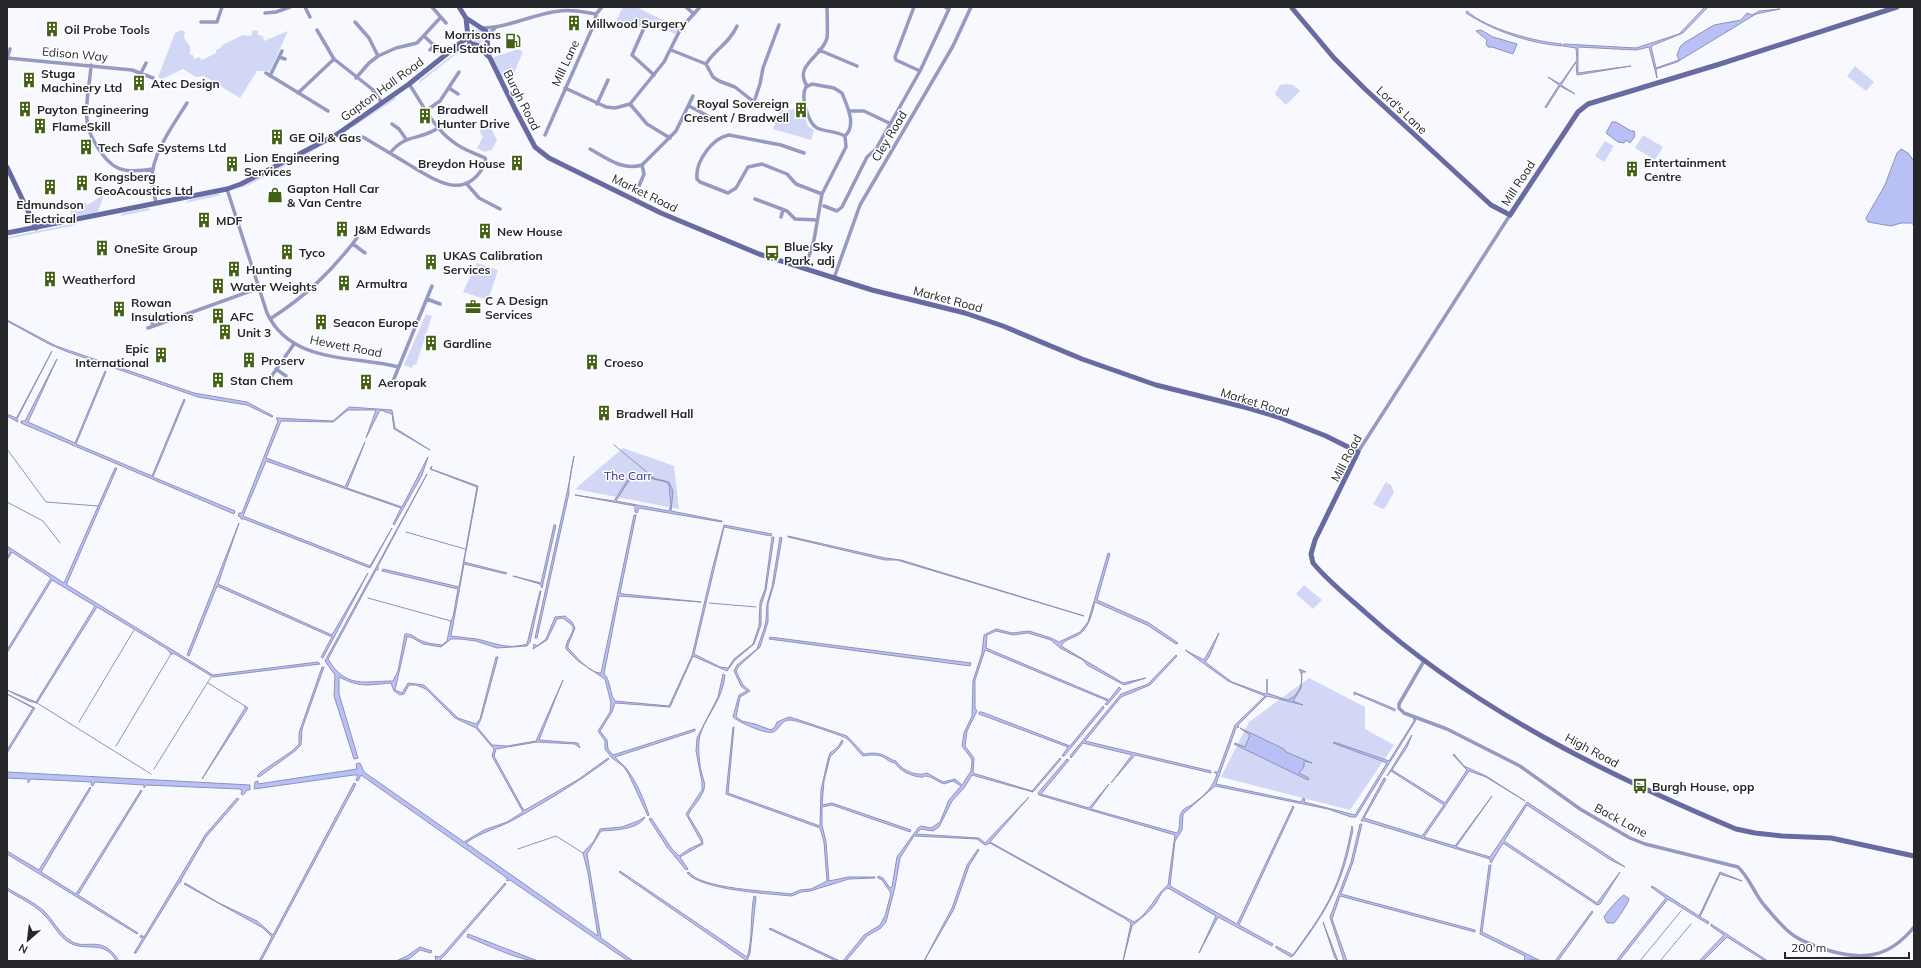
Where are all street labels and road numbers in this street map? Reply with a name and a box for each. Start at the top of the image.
street label: Mill Lane [548,37,582,89]
street label: Edison Way [41,44,109,64]
street label: Gapton Hall Road [338,54,426,124]
street label: Burgh Road [500,67,544,133]
street label: Lord's Lane [1374,83,1430,137]
street label: Cley Road [868,108,910,164]
street label: Mill Road [1498,157,1538,209]
street label: Market Road [610,171,680,215]
street label: Market Road [912,283,984,315]
street label: Hewett Road [309,332,383,360]
street label: Market Road [1219,384,1291,420]
street label: Mill Road [1327,432,1365,484]
street label: High Road [1562,730,1622,770]
street label: Back Lane [1592,800,1650,840]

